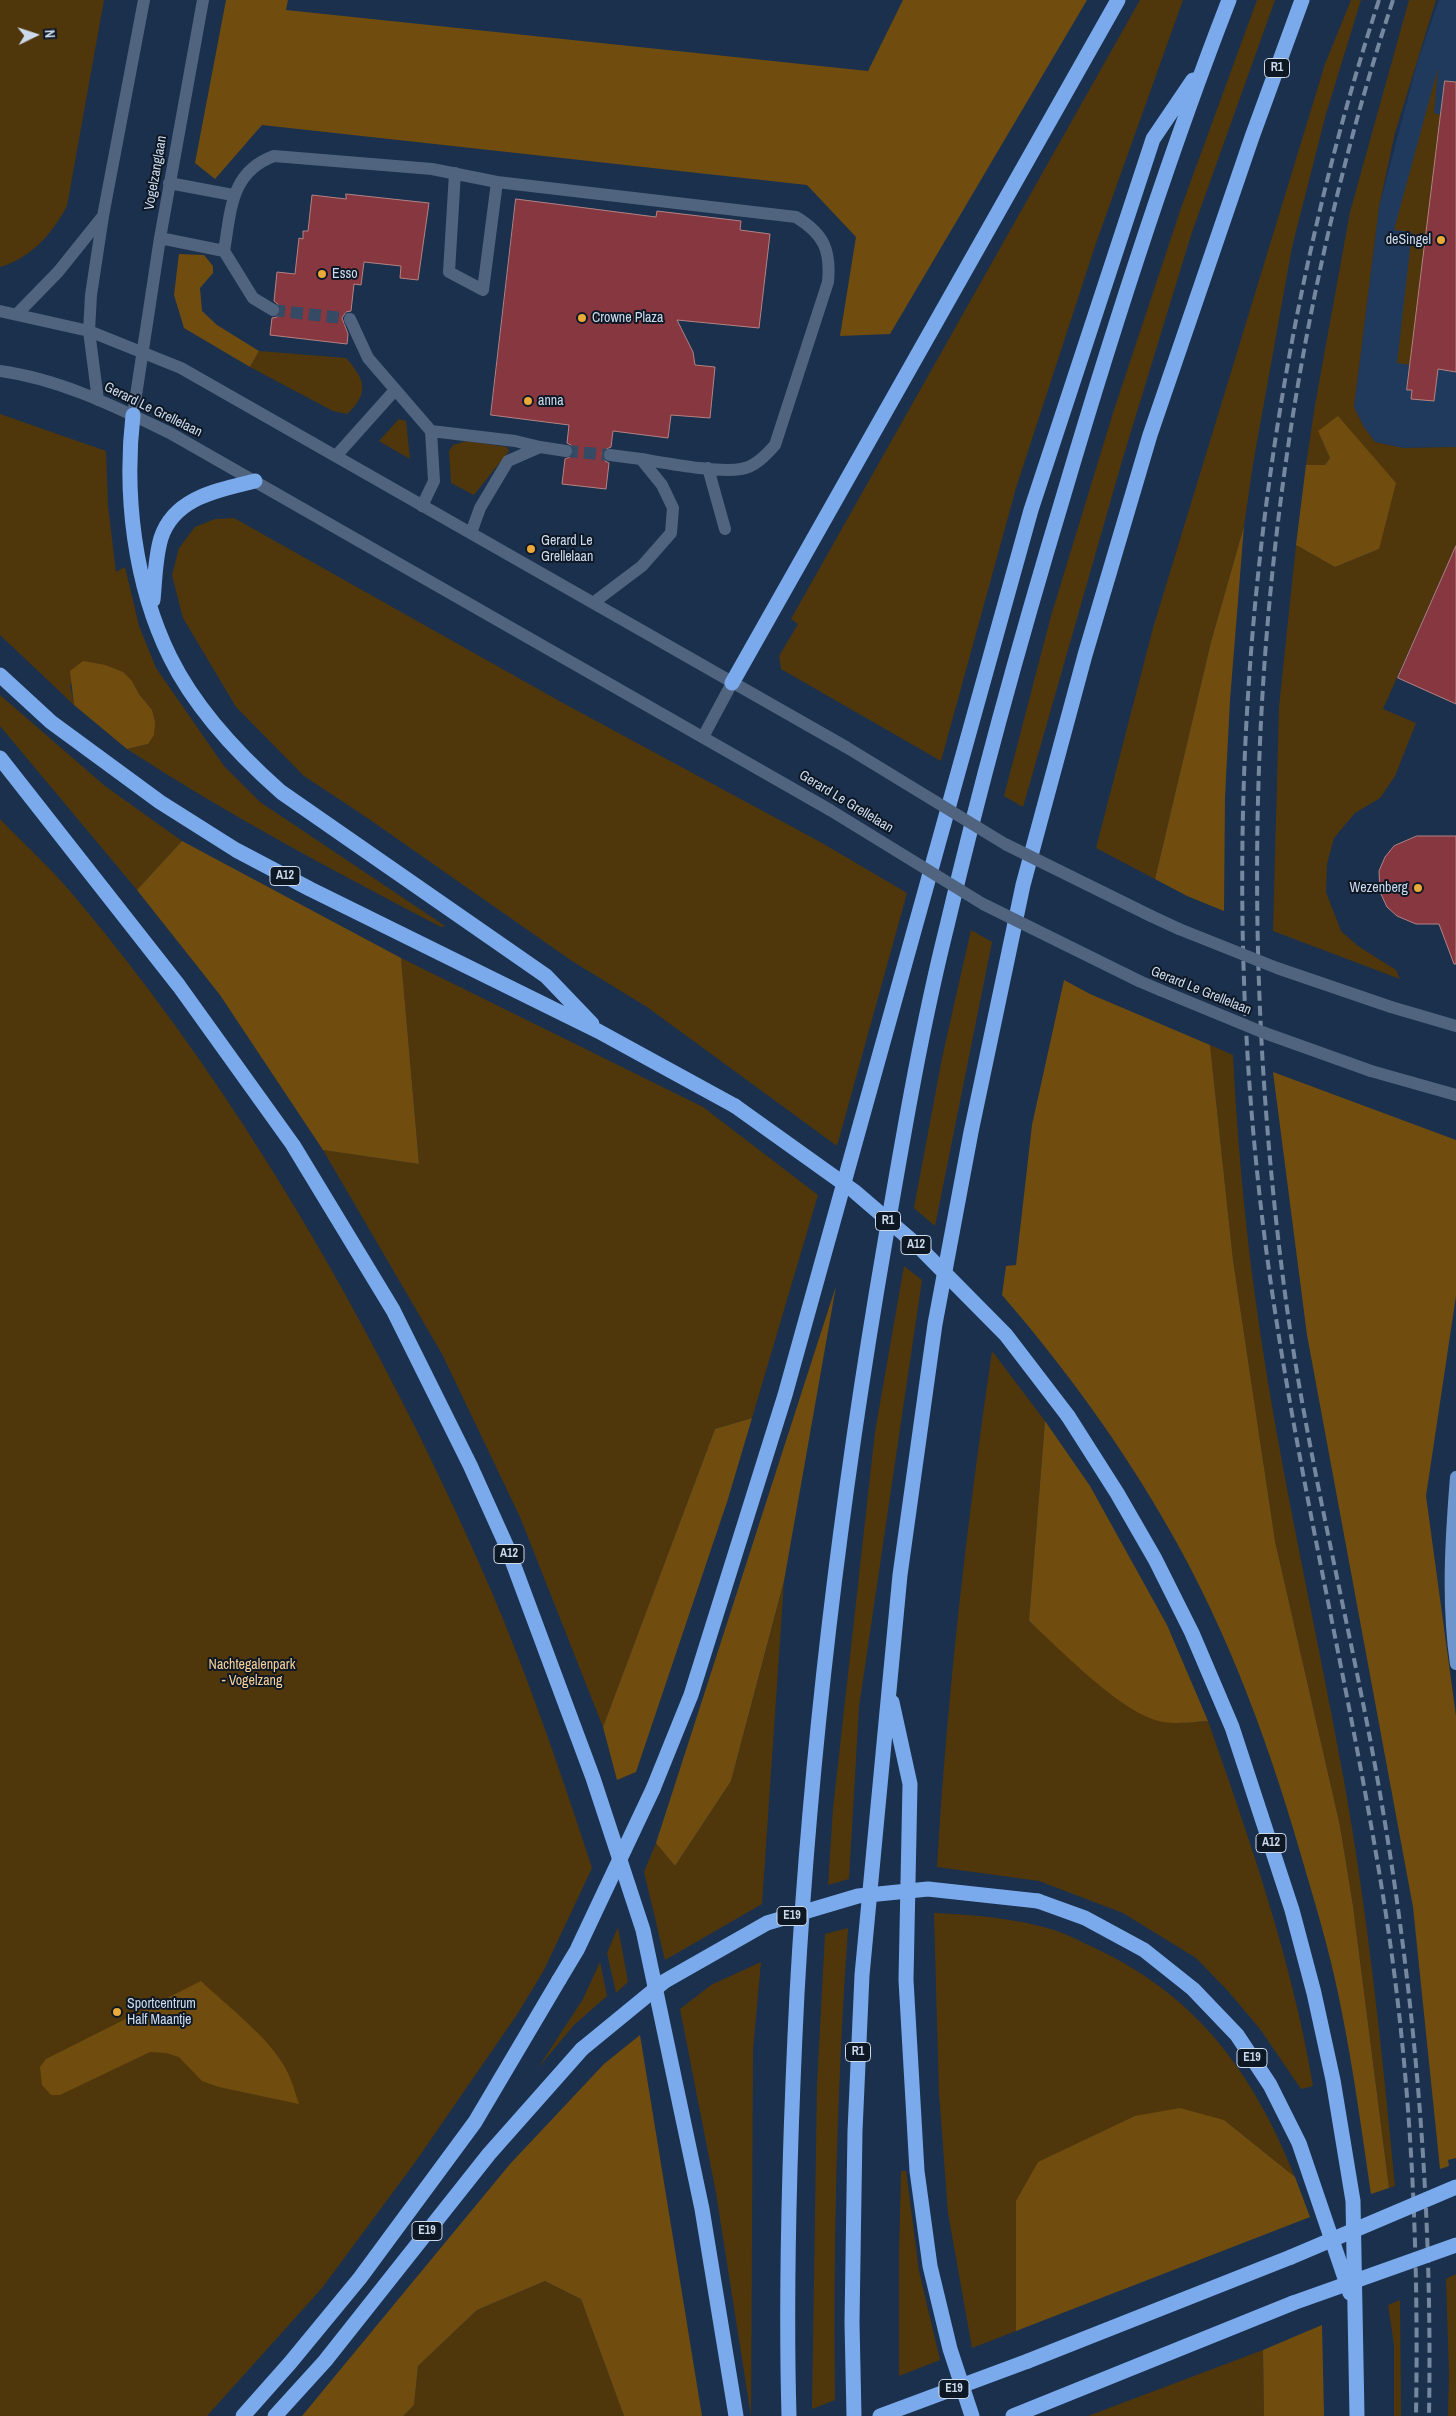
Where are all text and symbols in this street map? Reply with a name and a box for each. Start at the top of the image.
north arrow [10,10,60,60]
text: N [41,29,59,39]
road number: R1 [1264,58,1290,78]
street label: Vogelzanglaan [141,134,171,212]
place label: deSingel [1386,232,1431,248]
marker: deSingel [1435,234,1447,246]
place label: Esso [332,266,358,282]
marker: Esso [316,268,328,280]
place label: Crowne Plaza [592,310,663,326]
marker: Crowne Plaza [576,312,588,324]
street label: Gerard Le Grellelaan [101,379,205,441]
place label: anna [538,393,564,409]
marker: anna [522,395,534,407]
place label: Gerard Le Grellelaan [541,533,593,566]
marker: Gerard Le Grellelaan [525,543,537,555]
street label: Gerard Le Grellelaan [796,767,896,837]
road number: A12 [270,866,300,886]
place label: Wezenberg [1349,880,1408,896]
marker: Wezenberg [1412,882,1424,894]
street label: Gerard Le Grellelaan [1148,963,1254,1019]
road number: R1 [876,1212,900,1230]
road number: A12 [901,1236,931,1254]
road number: A12 [494,1545,524,1564]
park label: Nachtegalenpark - Vogelzang [209,1657,295,1690]
road number: A12 [1256,1834,1286,1852]
road number: E19 [777,1906,807,1925]
place label: Sportcentrum Half Maantje [127,1996,196,2028]
marker: Sportcentrum Half Maantje [111,2006,123,2018]
road number: R1 [846,2042,870,2062]
road number: E19 [1237,2048,1267,2068]
road number: E19 [412,2222,442,2240]
road number: E19 [939,2380,969,2398]

